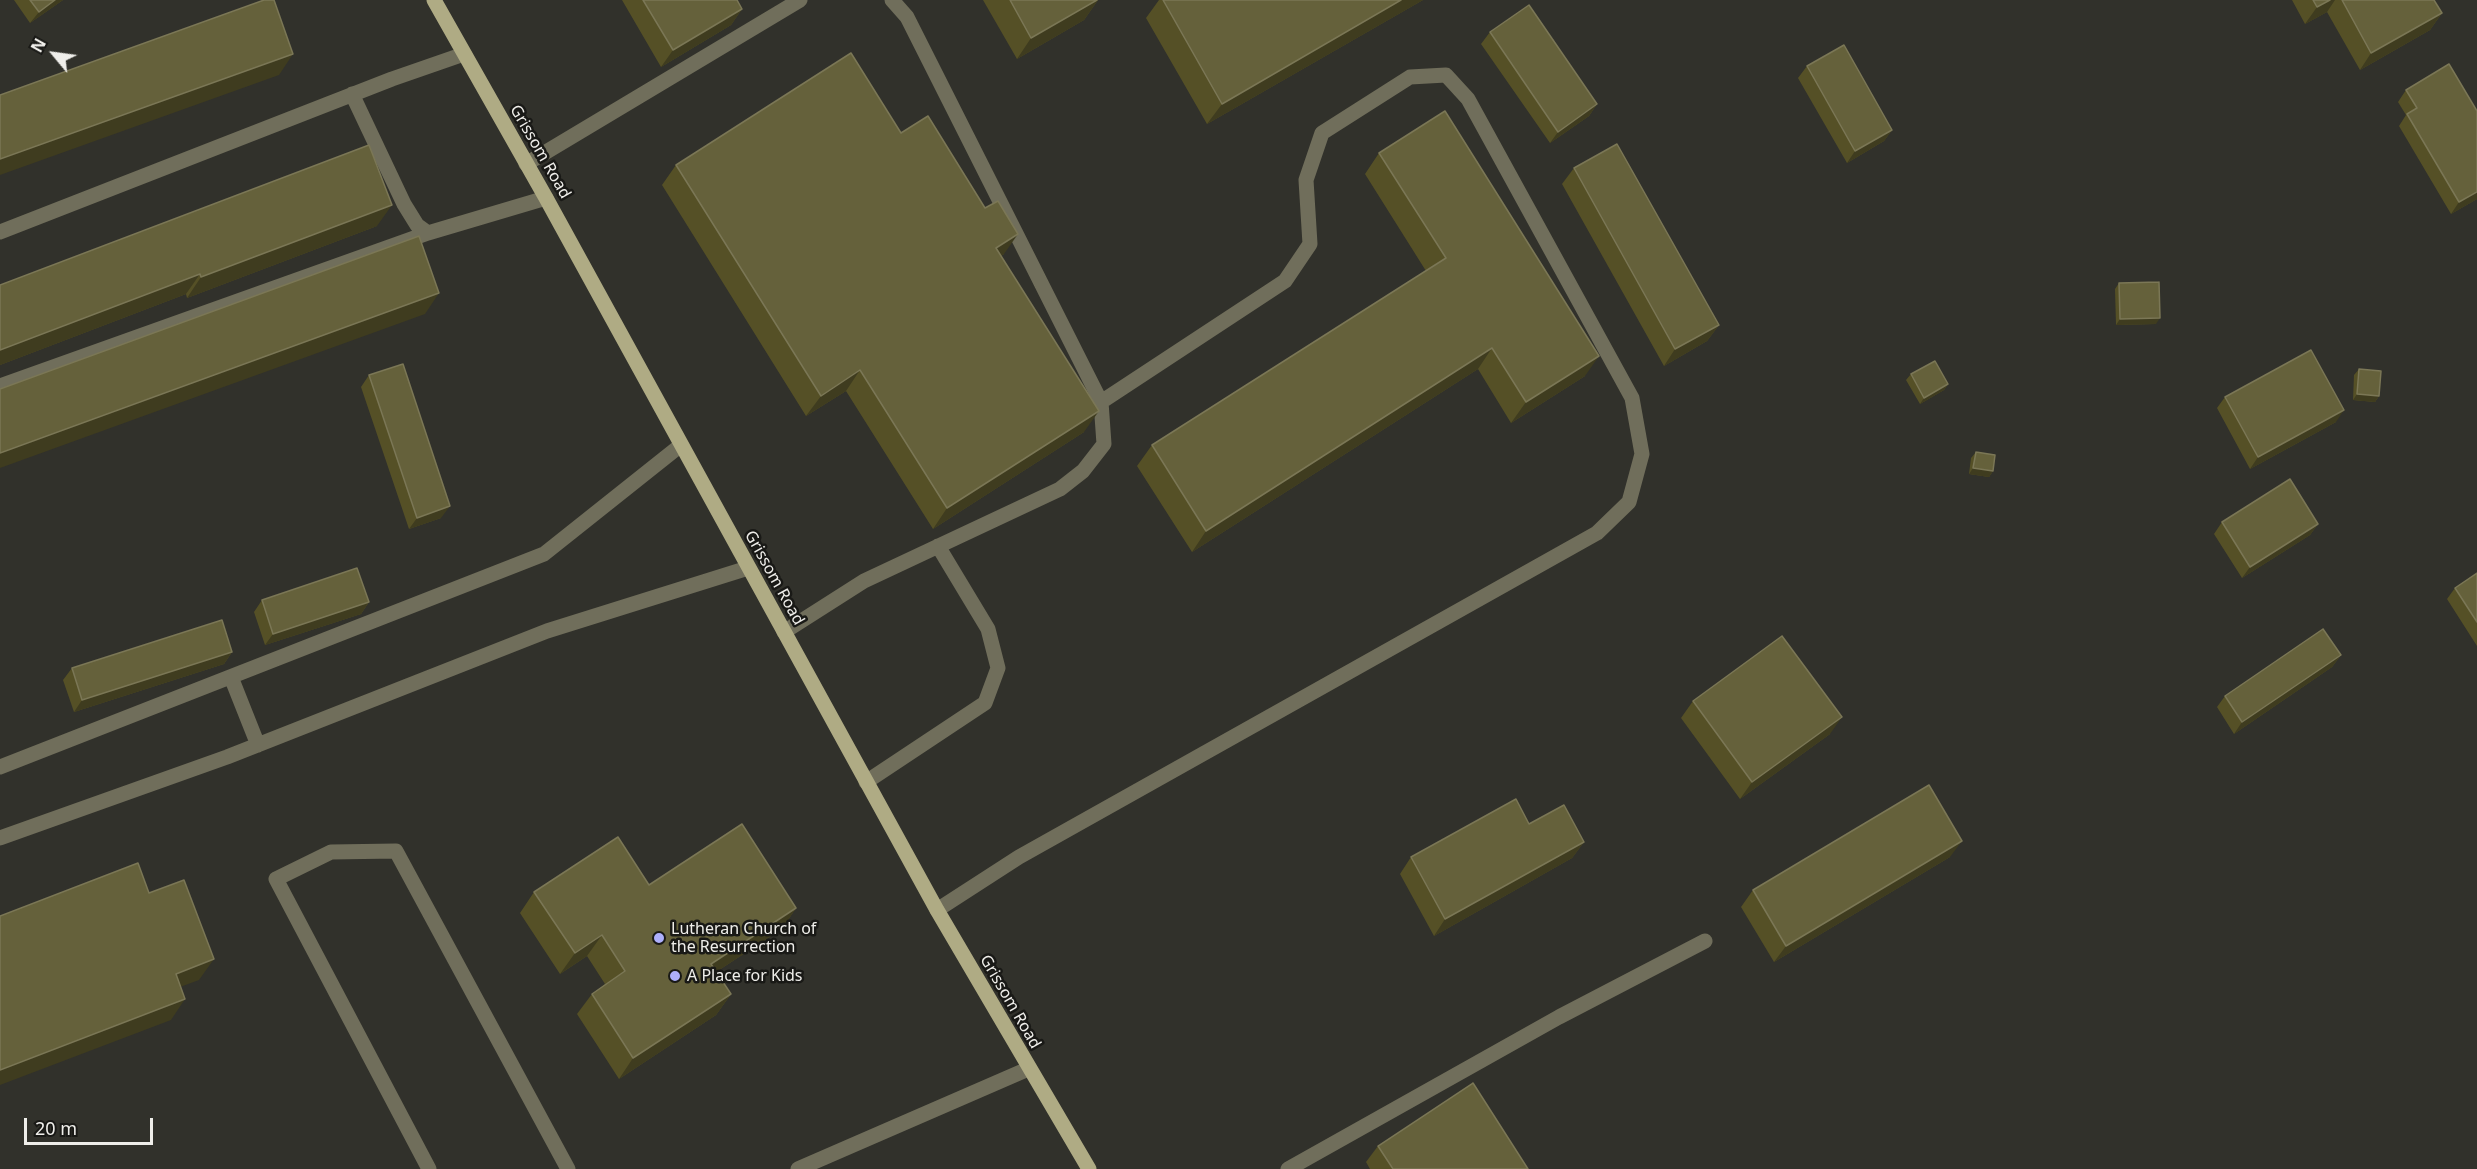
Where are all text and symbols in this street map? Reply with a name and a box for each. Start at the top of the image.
north arrow [24,24,84,84]
text: N [25,34,51,56]
street label: Grissom Road [505,102,575,202]
street label: Grissom Road [740,527,808,629]
place label: Lutheran Church of the Resurrection [671,919,816,957]
marker: Lutheran Church of the Resurrection [652,931,666,945]
street label: Grissom Road [975,952,1045,1052]
place label: A Place for Kids [687,966,803,986]
marker: A Place for Kids [668,969,682,983]
scale bar [27,1106,156,1144]
text: 20 m [35,1116,77,1140]

